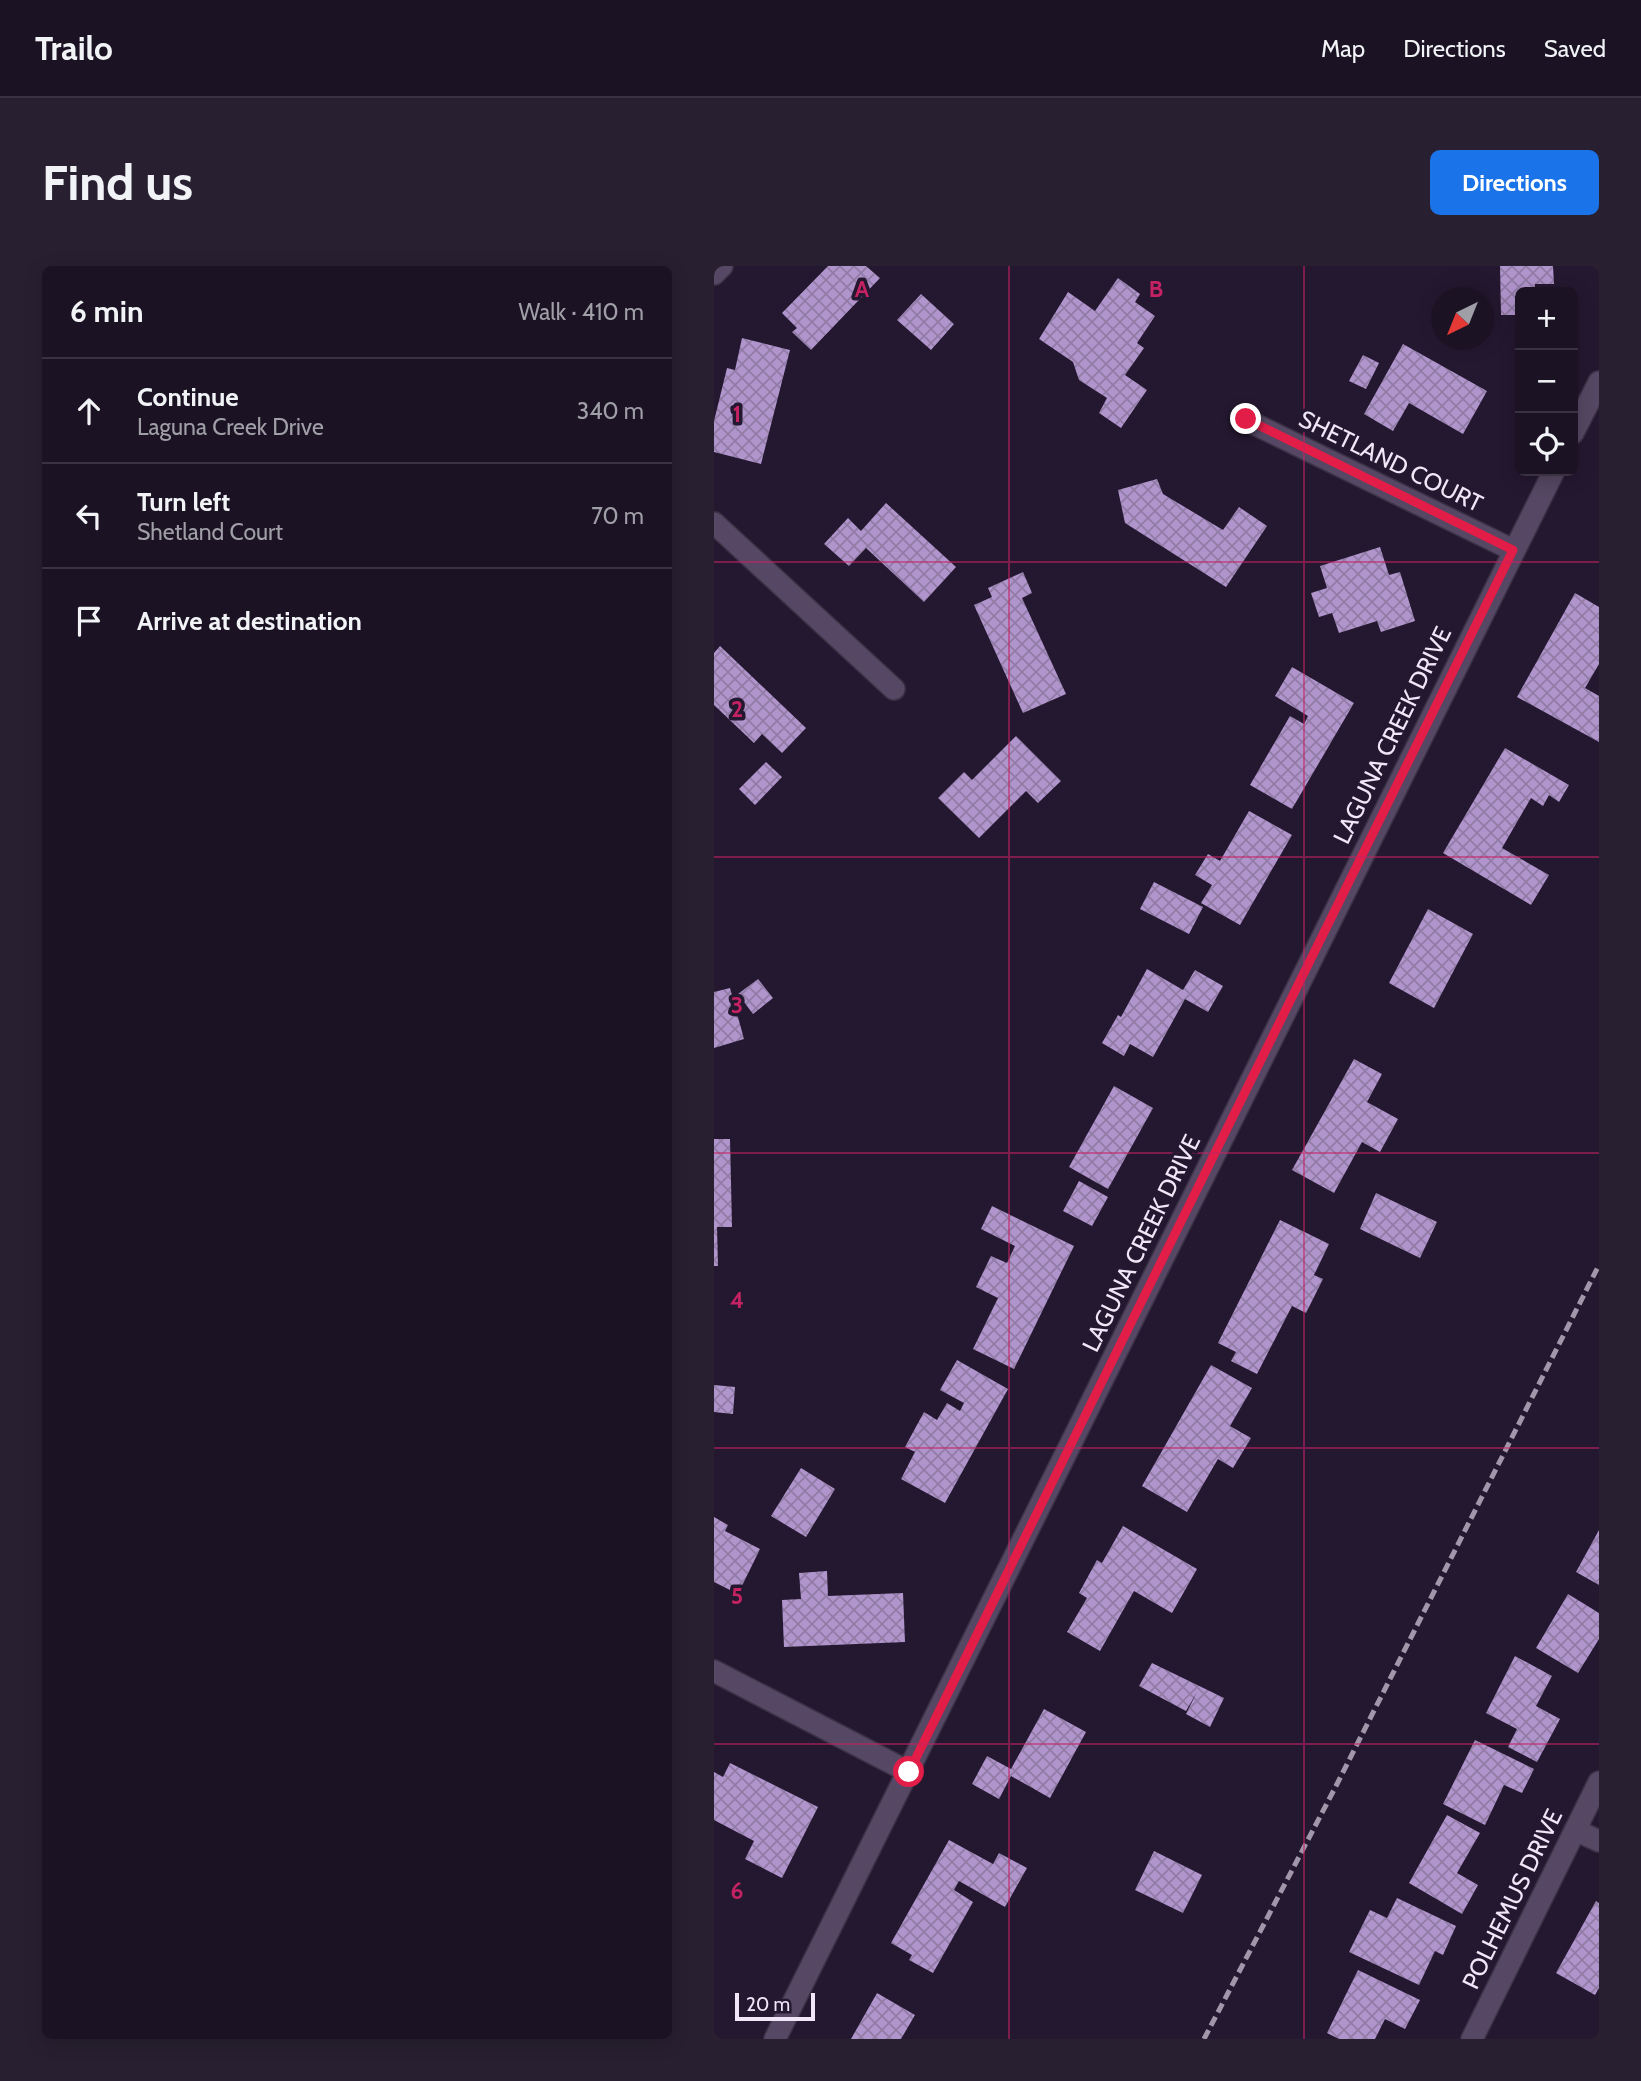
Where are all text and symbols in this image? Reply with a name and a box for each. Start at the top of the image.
text: Trailo [35,28,113,68]
text: Map [1321,34,1365,63]
text: Directions [1403,34,1506,63]
text: Saved [1544,34,1606,63]
button: Directions [1430,150,1599,215]
text: Find us [42,153,193,212]
text: A [855,275,870,303]
text: B [1149,275,1163,303]
north arrow [1431,287,1494,350]
map controls [1515,287,1578,476]
button: + [1515,287,1578,350]
text: 6 min [70,293,143,330]
text: Walk · 410 m [518,298,644,326]
button: − [1515,350,1578,413]
text: Continue [137,381,239,413]
icon: ahead [70,392,108,430]
text: 340 m [577,397,644,425]
text: 1 [733,400,741,428]
route end [1230,403,1261,434]
street label: SHETLAND COURT [1294,404,1488,518]
text: Laguna Creek Drive [137,413,324,441]
button: locate [1515,413,1578,476]
text: Turn left [137,486,230,518]
icon: left [70,497,108,535]
text: 70 m [591,502,644,530]
text: Shetland Court [137,518,283,546]
icon: arrive [70,602,108,640]
text: Arrive at destination [137,605,362,637]
street label: LAGUNA CREEK DRIVE [1327,622,1457,848]
text: 2 [731,695,743,723]
text: 3 [731,991,743,1019]
street label: LAGUNA CREEK DRIVE [1076,1130,1206,1356]
text: 4 [730,1286,744,1314]
text: 5 [731,1582,743,1610]
route start [893,1756,924,1787]
street label: POLHEMUS DRIVE [1456,1804,1568,1994]
text: 6 [731,1877,743,1905]
scale bar [735,1990,816,2022]
text: 20 m [746,1993,790,2016]

